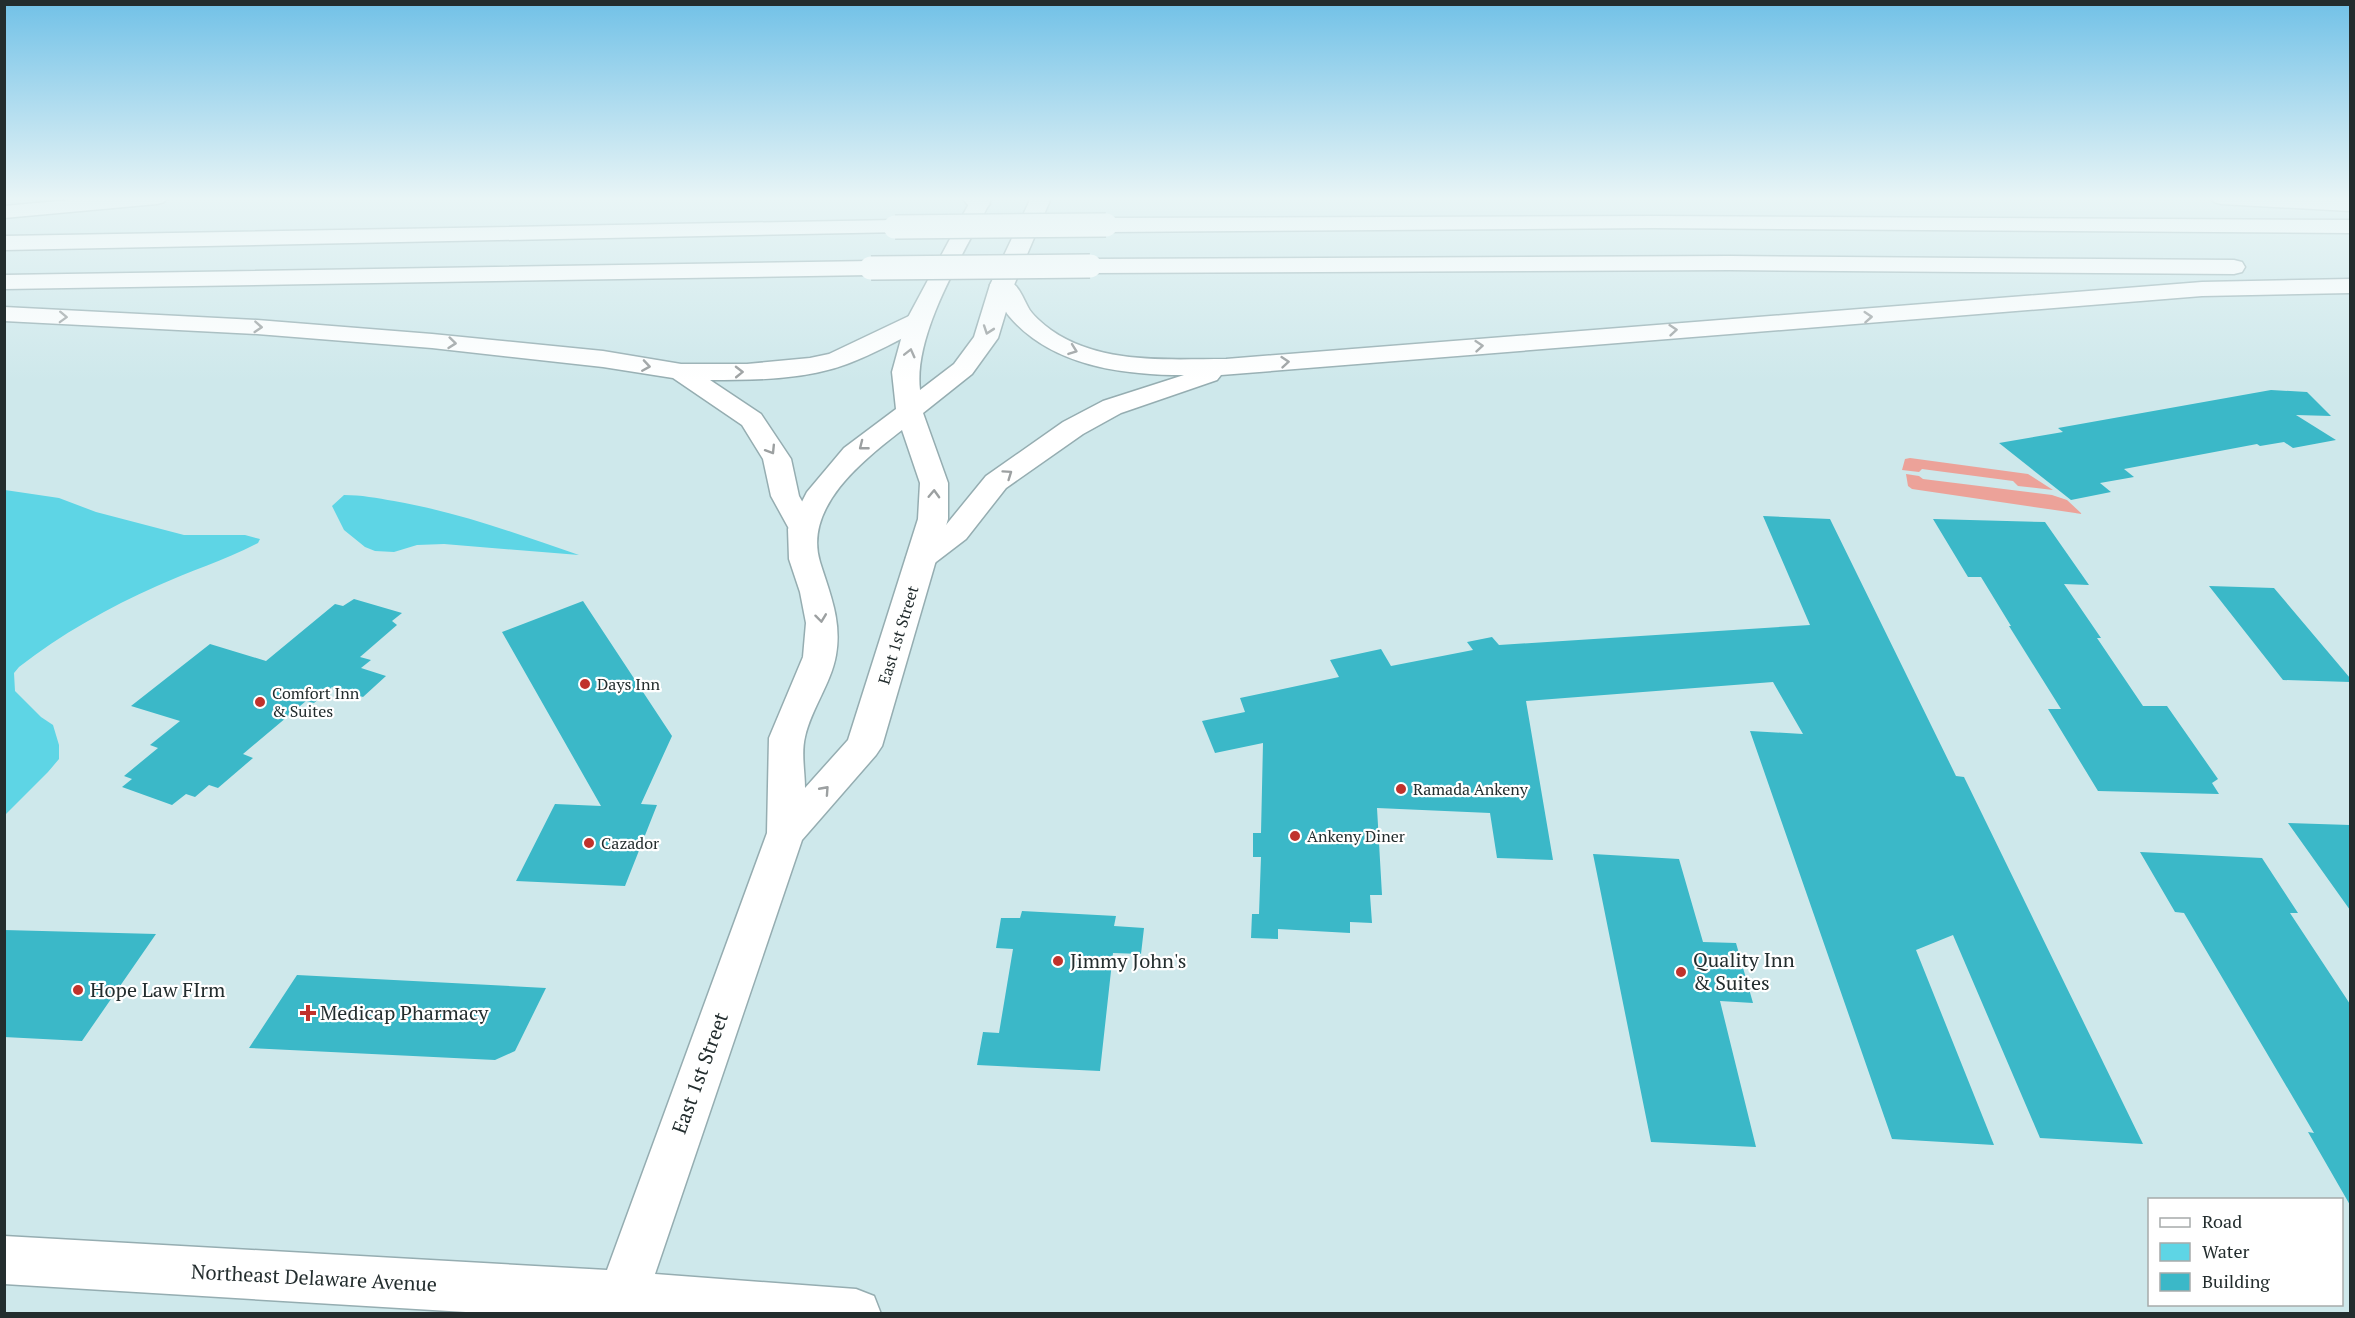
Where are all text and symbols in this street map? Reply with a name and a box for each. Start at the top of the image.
one-way arrow [58,310,67,323]
one-way arrow [1863,310,1872,323]
one-way arrow [253,320,262,333]
one-way arrow [983,324,996,334]
one-way arrow [1669,324,1678,337]
one-way arrow [447,336,457,349]
one-way arrow [1474,340,1483,353]
one-way arrow [1068,342,1078,355]
one-way arrow [902,348,915,358]
one-way arrow [1280,356,1289,369]
one-way arrow [640,359,650,372]
one-way arrow [735,366,744,378]
one-way arrow [859,439,870,450]
one-way arrow [764,443,775,454]
one-way arrow [1001,470,1012,481]
one-way arrow [927,489,940,498]
street label: East 1st Street [873,583,923,687]
one-way arrow [814,613,826,622]
place label: Days Inn [597,673,660,695]
marker: Days Inn [578,677,592,691]
place label: Comfort Inn & Suites [272,682,360,722]
marker: Comfort Inn & Suites [253,695,267,709]
place label: Ramada Ankeny [1413,778,1529,800]
marker: Ramada Ankeny [1394,782,1408,796]
one-way arrow [818,786,829,797]
place label: Ankeny Diner [1307,825,1406,847]
marker: Ankeny Diner [1288,829,1302,843]
place label: Cazador [601,832,660,854]
marker: Cazador [582,836,596,850]
place label: Quality Inn & Suites [1693,946,1795,996]
place label: Jimmy John's [1070,947,1186,974]
marker: Jimmy John's [1051,954,1065,968]
marker: Quality Inn & Suites [1674,965,1688,979]
place label: Hope Law FIrm [90,976,225,1003]
marker: Hope Law FIrm [71,983,85,997]
place label: Medicap Pharmacy [320,999,489,1026]
marker: Medicap Pharmacy [301,1006,315,1020]
street label: East 1st Street [665,1008,734,1137]
legend [2148,1198,2343,1306]
text: Road [2202,1209,2242,1233]
text: Water [2202,1239,2249,1263]
street label: Northeast Delaware Avenue [190,1258,438,1297]
text: Building [2202,1269,2270,1293]

